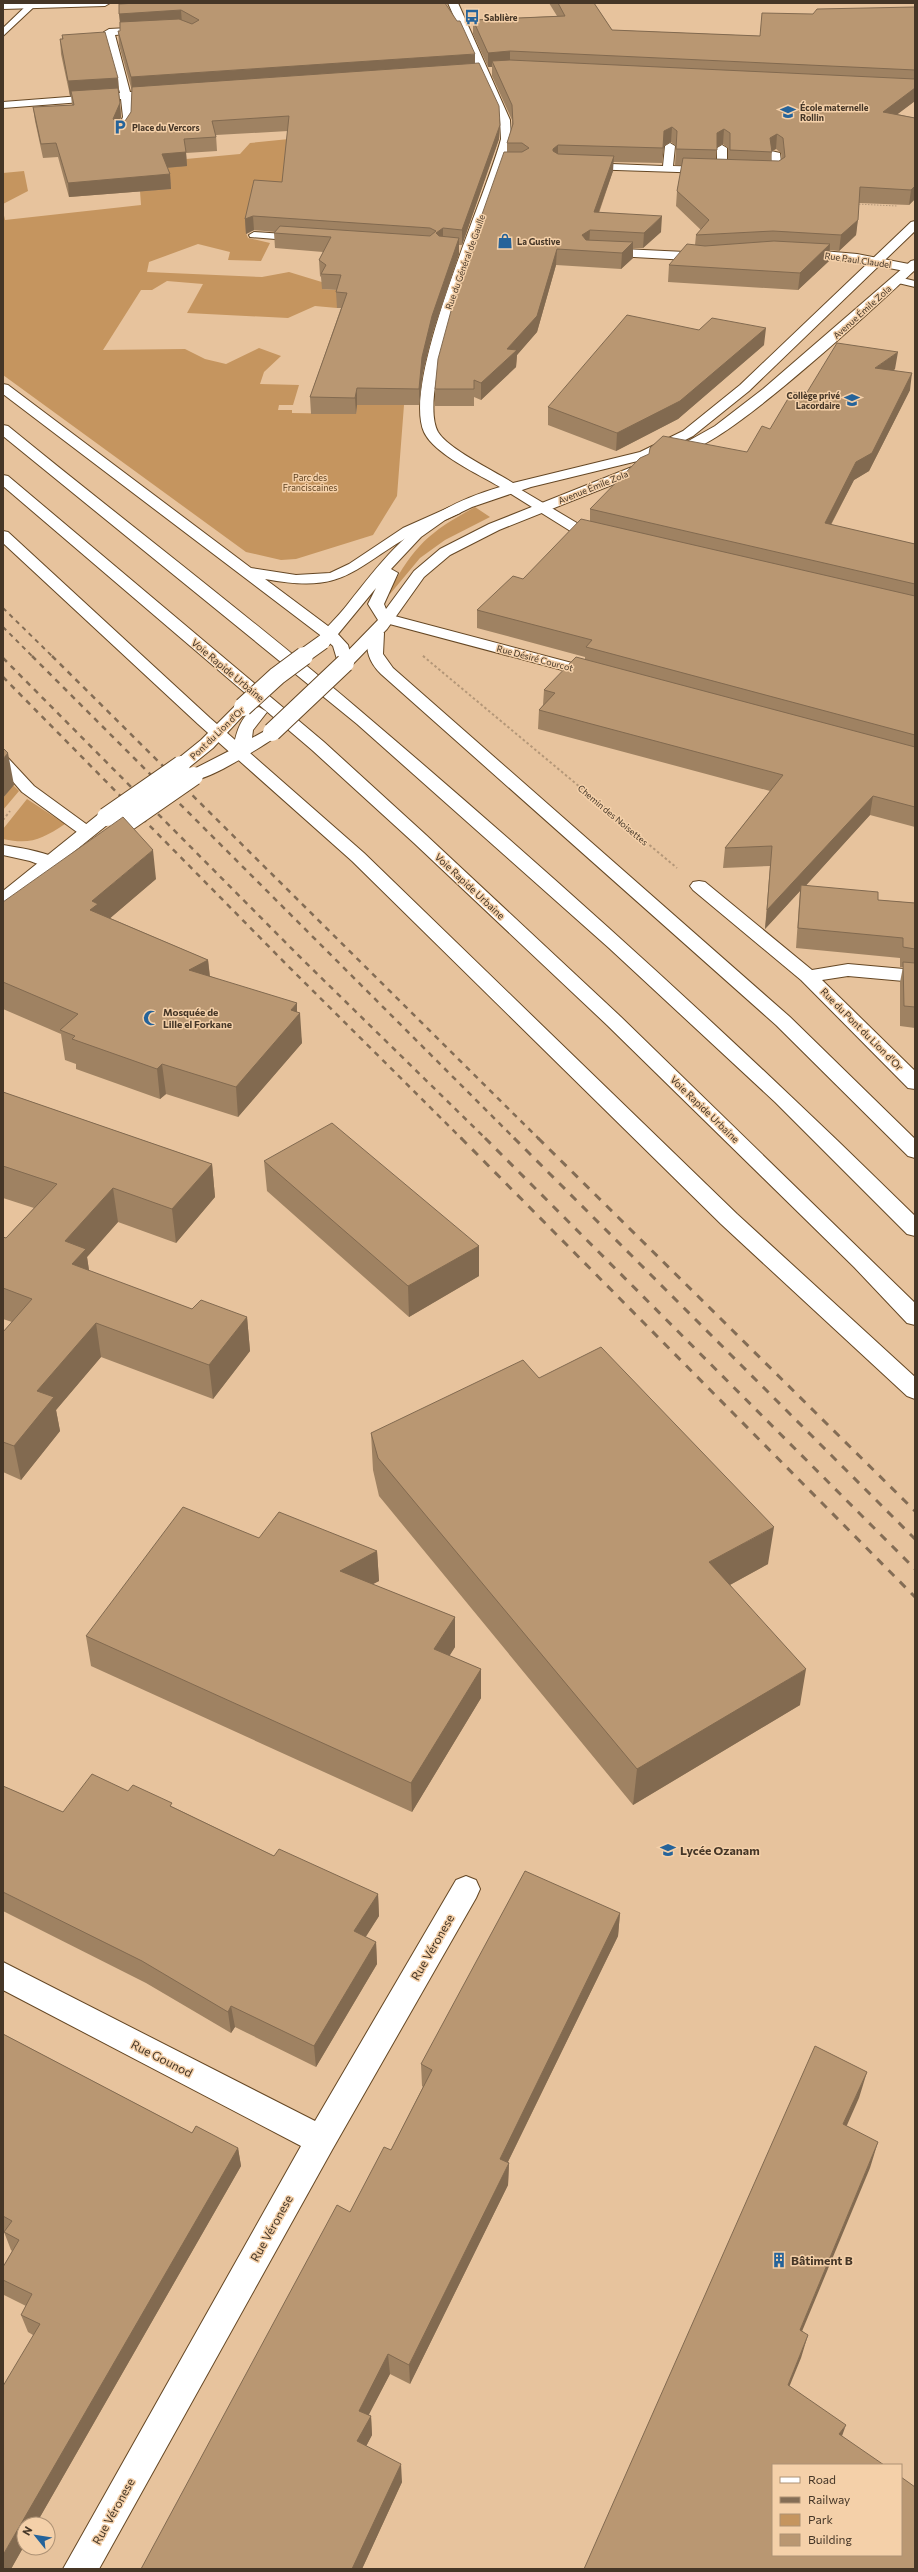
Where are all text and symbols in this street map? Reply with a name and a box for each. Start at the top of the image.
bus stop icon: Sablière [463,8,481,26]
place label: Sablière [484,12,518,23]
place label: École maternelle Rollin [800,101,869,123]
school or university icon: École maternelle Rollin [779,103,797,121]
parking icon: Place du Vercors [111,118,129,136]
place label: Place du Vercors [132,122,200,133]
street label: Rue du Général de Gaulle [443,213,487,311]
shop icon: La Gustive [496,232,514,250]
place label: La Gustive [517,236,561,247]
street label: Rue Paul Claudel [824,250,892,270]
street label: Avenue Émile Zola [830,282,894,341]
place label: Collège privé Lacordaire [787,390,840,411]
school or university icon: Collège privé Lacordaire [843,391,861,409]
street label: Avenue Émile Zola [556,467,630,506]
park label: Parc des Franciscaines [283,472,337,493]
street label: Voie Rapide Urbaine [189,636,267,704]
street label: Rue Désiré Courcot [496,643,575,674]
street label: Pont du Lion d'Or [188,704,247,762]
street label: Chemin des Noisettes [576,782,650,848]
street label: Voie Rapide Urbaine [433,850,507,922]
street label: Rue du Pont du Lion d'Or [818,985,906,1073]
place label: Mosquée de Lille el Forkane [163,1006,232,1030]
mosque icon: Mosquée de Lille el Forkane [142,1009,160,1027]
street label: Voie Rapide Urbaine [668,1073,742,1145]
school or university icon: Lycée Ozanam [659,1841,677,1859]
place label: Lycée Ozanam [680,1843,760,1857]
street label: Rue Véronese [407,1912,457,1982]
street label: Rue Gounod [129,2037,195,2079]
street label: Rue Véronese [247,2192,295,2264]
building icon: Bâtiment B [770,2251,788,2269]
place label: Bâtiment B [791,2253,853,2267]
legend [772,2464,902,2556]
text: Road [808,2472,836,2486]
street label: Rue Véronese [89,2475,137,2547]
text: Railway [808,2492,850,2506]
text: Park [808,2512,834,2526]
north arrow [16,2516,56,2556]
text: N [19,2524,35,2538]
text: Building [808,2532,852,2546]

